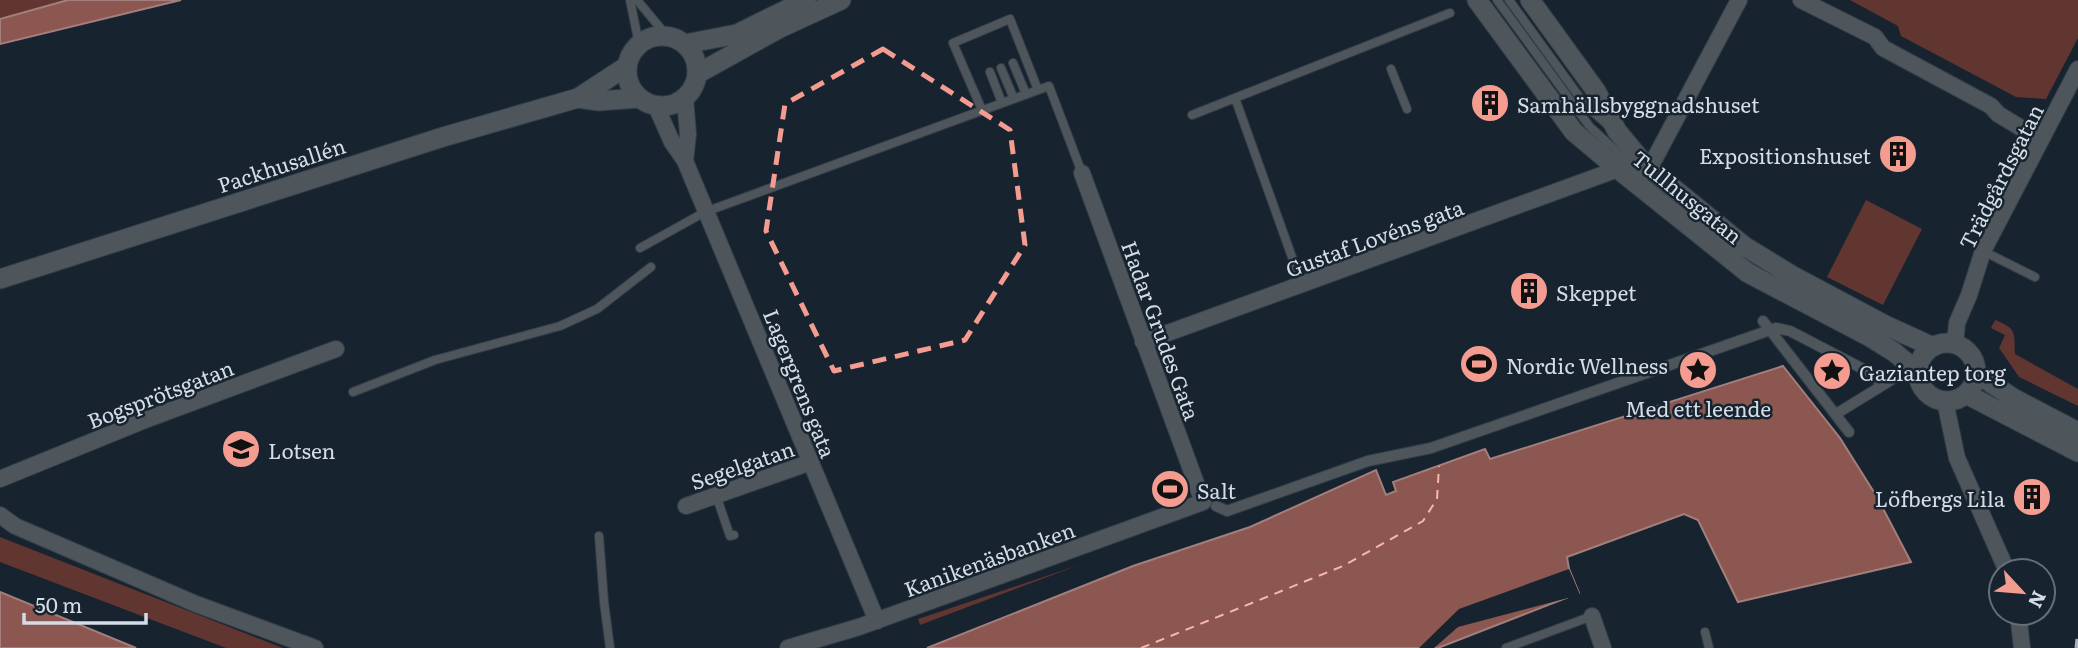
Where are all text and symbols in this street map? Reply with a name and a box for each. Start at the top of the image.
building icon: Samhällsbyggnadshuset [1469,82,1511,124]
place label: Samhällsbyggnadshuset [1517,88,1760,119]
street label: Trädgårdsgatan [1950,98,2050,254]
street label: Packhusallén [213,129,349,199]
building icon: Expositionshuset [1877,133,1919,175]
place label: Expositionshuset [1699,139,1872,170]
street label: Tullhusgatan [1626,142,1750,250]
street label: Gustaf Lovéns gata [1281,190,1468,284]
street label: Hadar Grudes Gata [1115,236,1209,425]
building icon: Skeppet [1508,270,1550,312]
place label: Skeppet [1556,276,1637,307]
street label: Lagergrens gata [757,304,845,463]
sports icon: Nordic Wellness [1458,343,1500,385]
place label: Nordic Wellness [1506,349,1668,380]
place icon: Med ett leende [1677,349,1719,391]
place icon: Gaziantep torg [1811,350,1853,392]
street label: Bogsprötsgatan [82,351,238,435]
place label: Gaziantep torg [1859,356,2006,387]
place label: Med ett leende [1625,392,1771,423]
school or university icon: Lotsen [220,428,262,470]
street label: Segelgatan [686,432,798,496]
place label: Lotsen [268,434,336,465]
sports icon: Salt [1149,468,1191,510]
place label: Salt [1197,474,1236,505]
building icon: Löfbergs Lila [2011,476,2053,518]
place label: Löfbergs Lila [1875,482,2006,513]
street label: Kanikenäsbanken [899,513,1079,603]
north arrow [1987,557,2057,627]
scale bar [24,582,147,626]
text: N [2022,587,2054,613]
text: 50 m [35,588,82,619]

